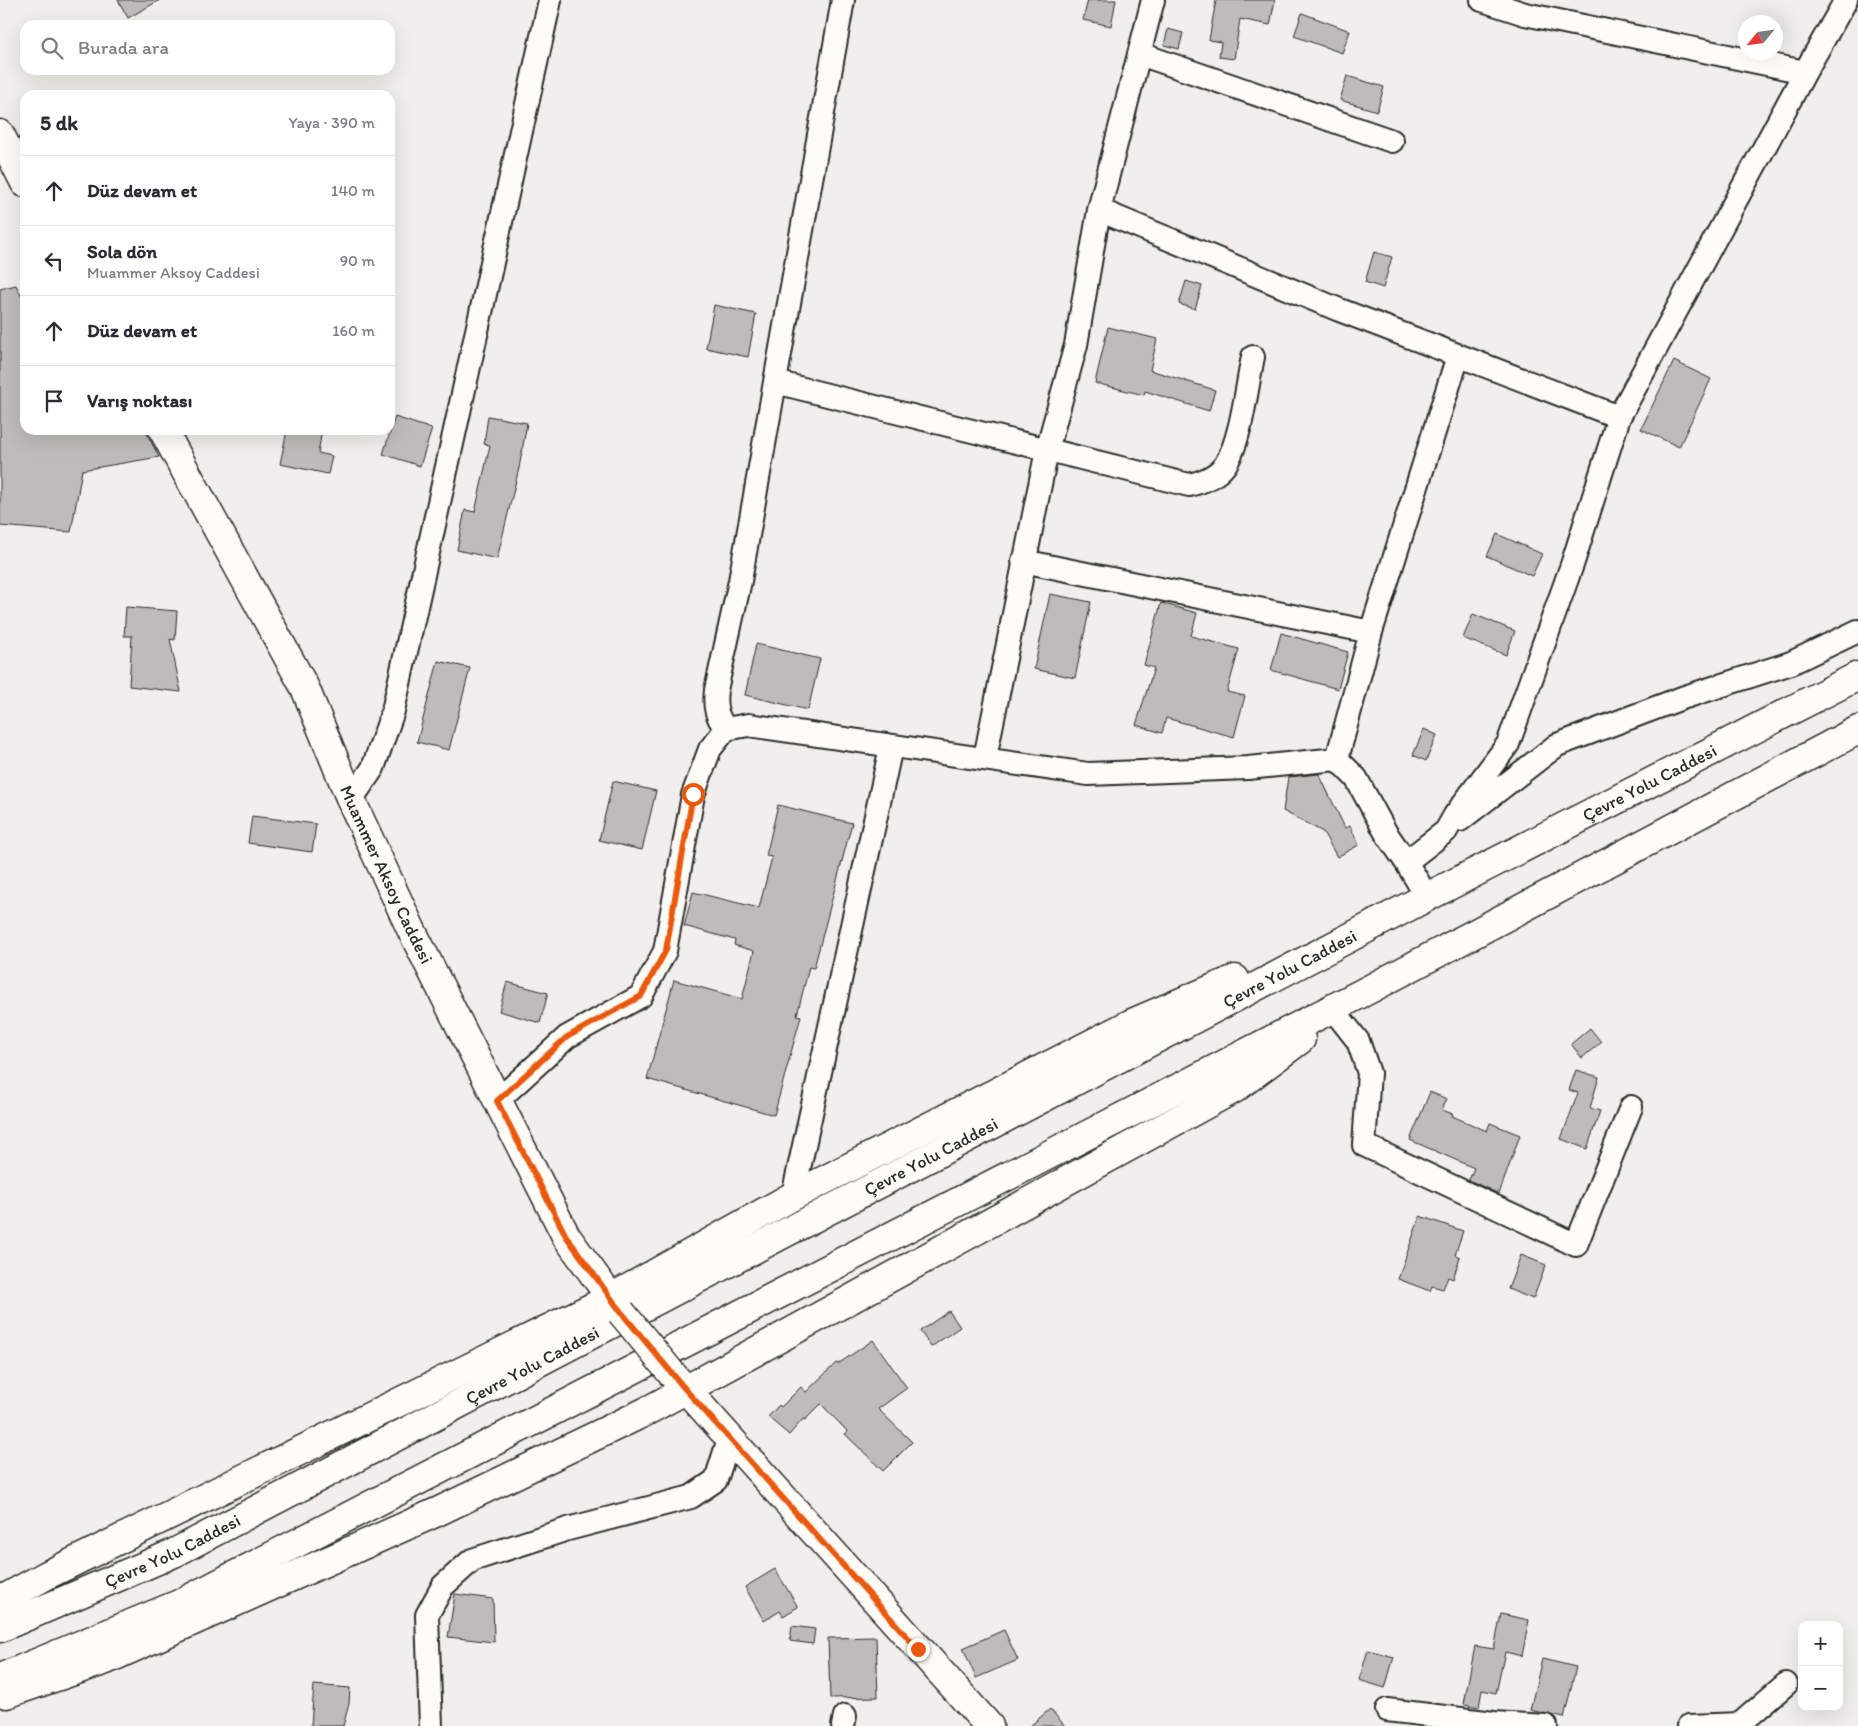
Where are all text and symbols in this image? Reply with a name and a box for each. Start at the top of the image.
north arrow [1738,15,1783,60]
search box [20,20,395,75]
icon: search [38,34,66,62]
text: Burada ara [78,36,169,59]
text: 5 dk [40,110,78,135]
text: Yaya · 390 m [288,113,375,132]
icon: ahead [40,177,68,205]
text: Düz devam et [87,179,197,202]
text: 140 m [331,181,375,200]
text: Sola dön [87,240,157,263]
icon: left [40,247,68,275]
text: 90 m [340,251,375,270]
text: Muammer Aksoy Caddesi [87,263,260,282]
icon: ahead [40,317,68,345]
text: Düz devam et [87,319,197,342]
text: 160 m [332,321,375,340]
icon: arrive [40,387,68,415]
text: Varış noktası [87,389,192,412]
street label: Çevre Yolu Caddesi [1579,739,1720,826]
street label: Muammer Aksoy Caddesi [335,782,438,967]
route start [682,783,705,806]
street label: Çevre Yolu Caddesi [1219,925,1360,1013]
street label: Çevre Yolu Caddesi [860,1113,1002,1201]
street label: Çevre Yolu Caddesi [462,1321,603,1409]
street label: Çevre Yolu Caddesi [101,1509,244,1593]
map controls [1798,1621,1843,1711]
button: + [1798,1621,1843,1666]
route end [907,1638,930,1661]
button: − [1798,1666,1843,1711]

